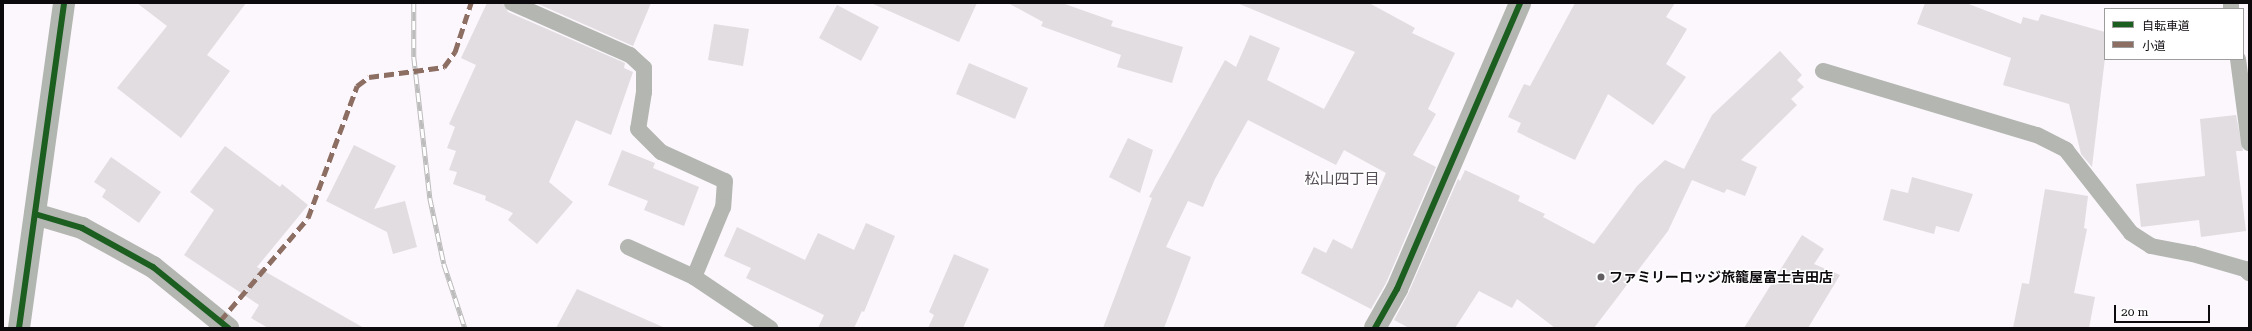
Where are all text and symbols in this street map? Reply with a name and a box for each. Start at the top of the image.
legend [2104,8,2244,60]
text: 自転車道 [2142,19,2190,33]
text: 小道 [2142,39,2166,53]
district label: 松山四丁目 [1305,171,1379,189]
place label: ファミリーロッジ旅籠屋富士吉田店 [1609,269,1833,285]
marker: ファミリーロッジ旅籠屋富士吉田店 [1596,272,1606,282]
scale bar [2116,297,2212,323]
text: 20 m [2121,305,2148,319]

